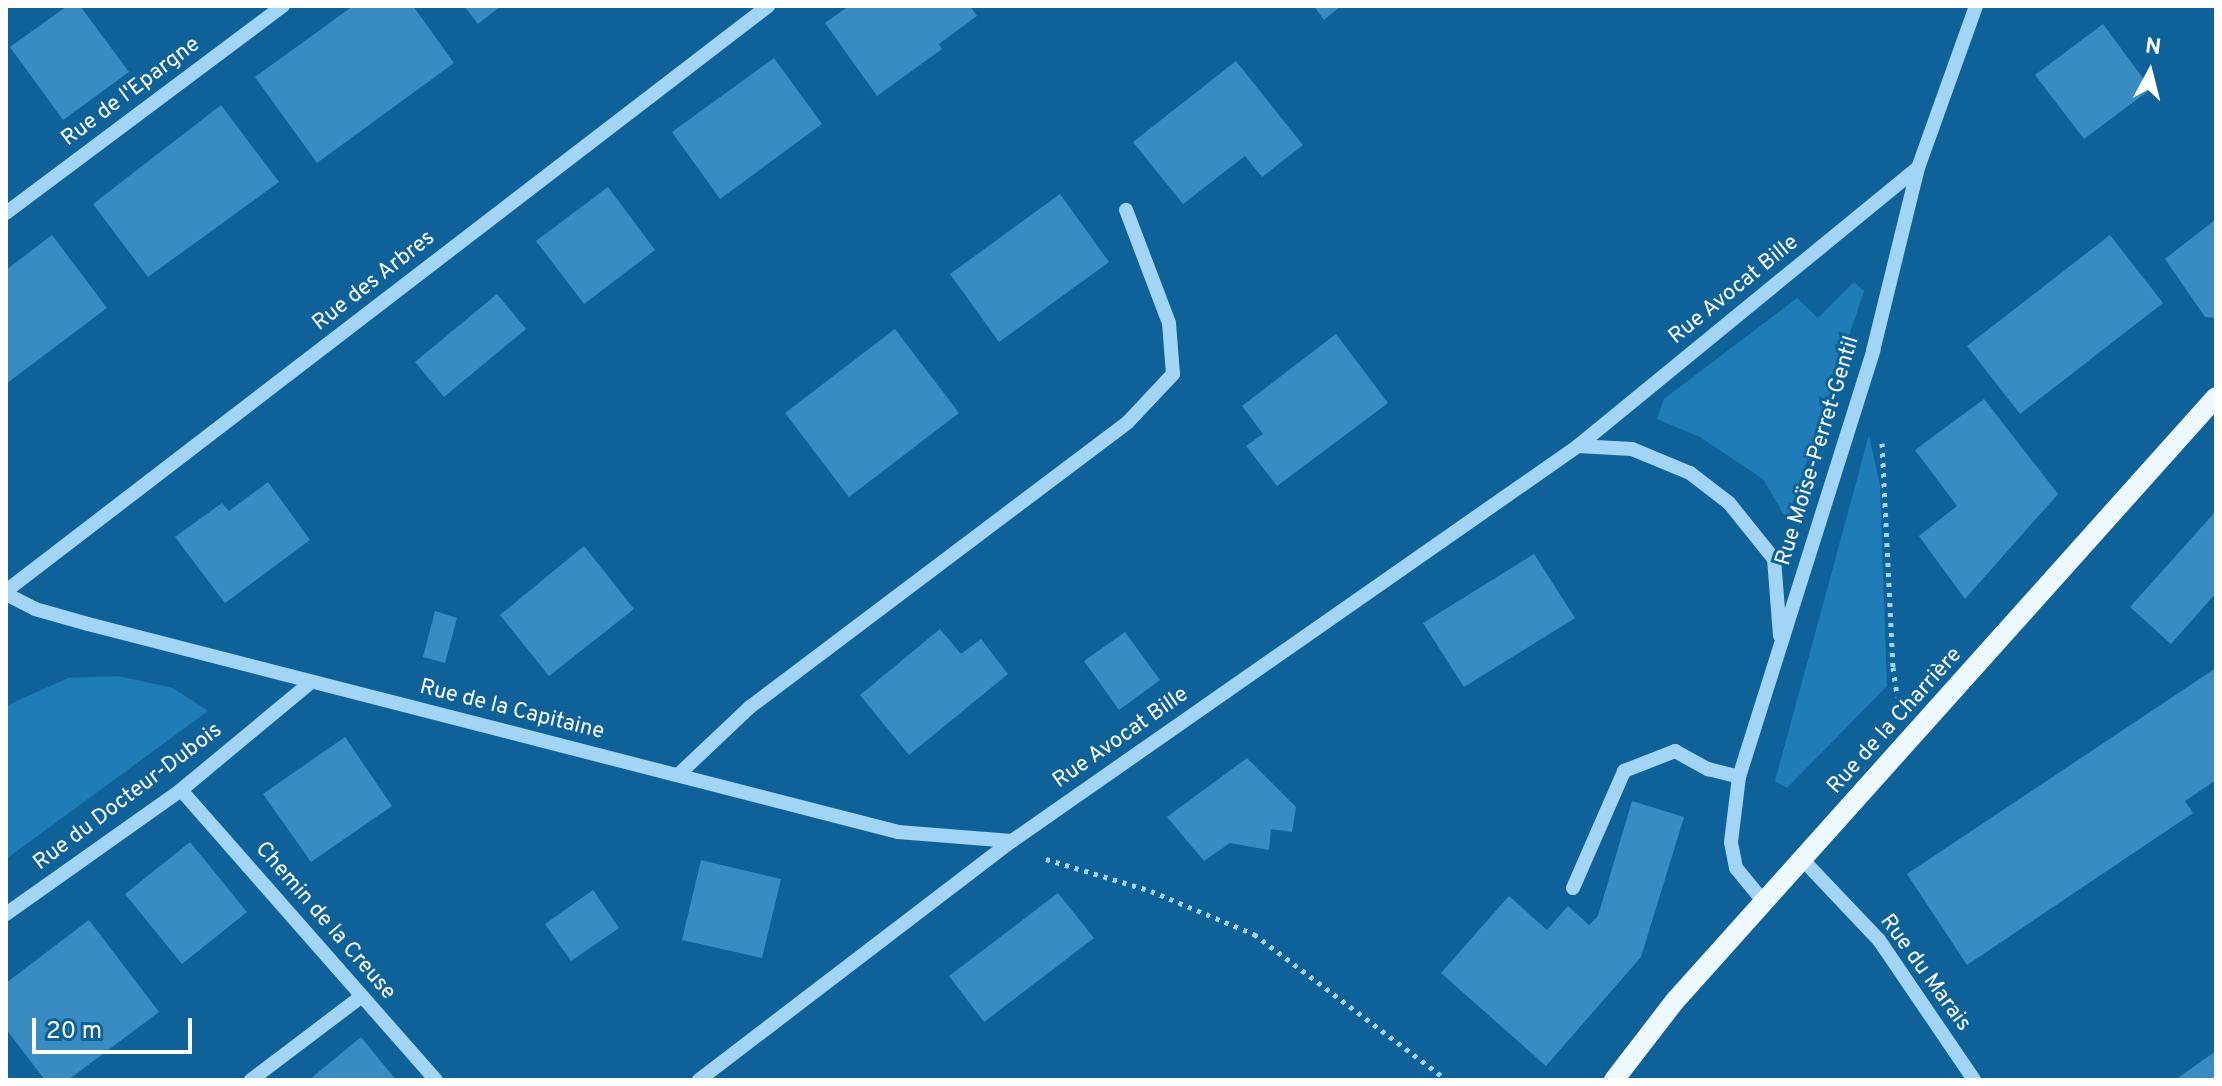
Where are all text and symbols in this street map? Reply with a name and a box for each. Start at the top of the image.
street label: Rue de l'Epargne [57,31,205,153]
north arrow [2110,32,2190,112]
text: N [2143,33,2162,62]
street label: Rue des Arbres [307,225,441,337]
street label: Rue Avocat Bille [1663,229,1805,351]
street label: Rue Moïse-Perret-Gentil [1771,333,1865,569]
street label: Rue de la Charrière [1822,642,1968,800]
street label: Rue de la Capitaine [417,674,607,746]
street label: Rue Avocat Bille [1048,681,1194,795]
street label: Rue du Docteur-Dubois [29,718,227,876]
street label: Chemin de la Creuse [249,836,401,1006]
street label: Rue du Marais [1874,909,1976,1037]
scale bar [36,1002,196,1052]
text: 20 m [46,1017,102,1047]

